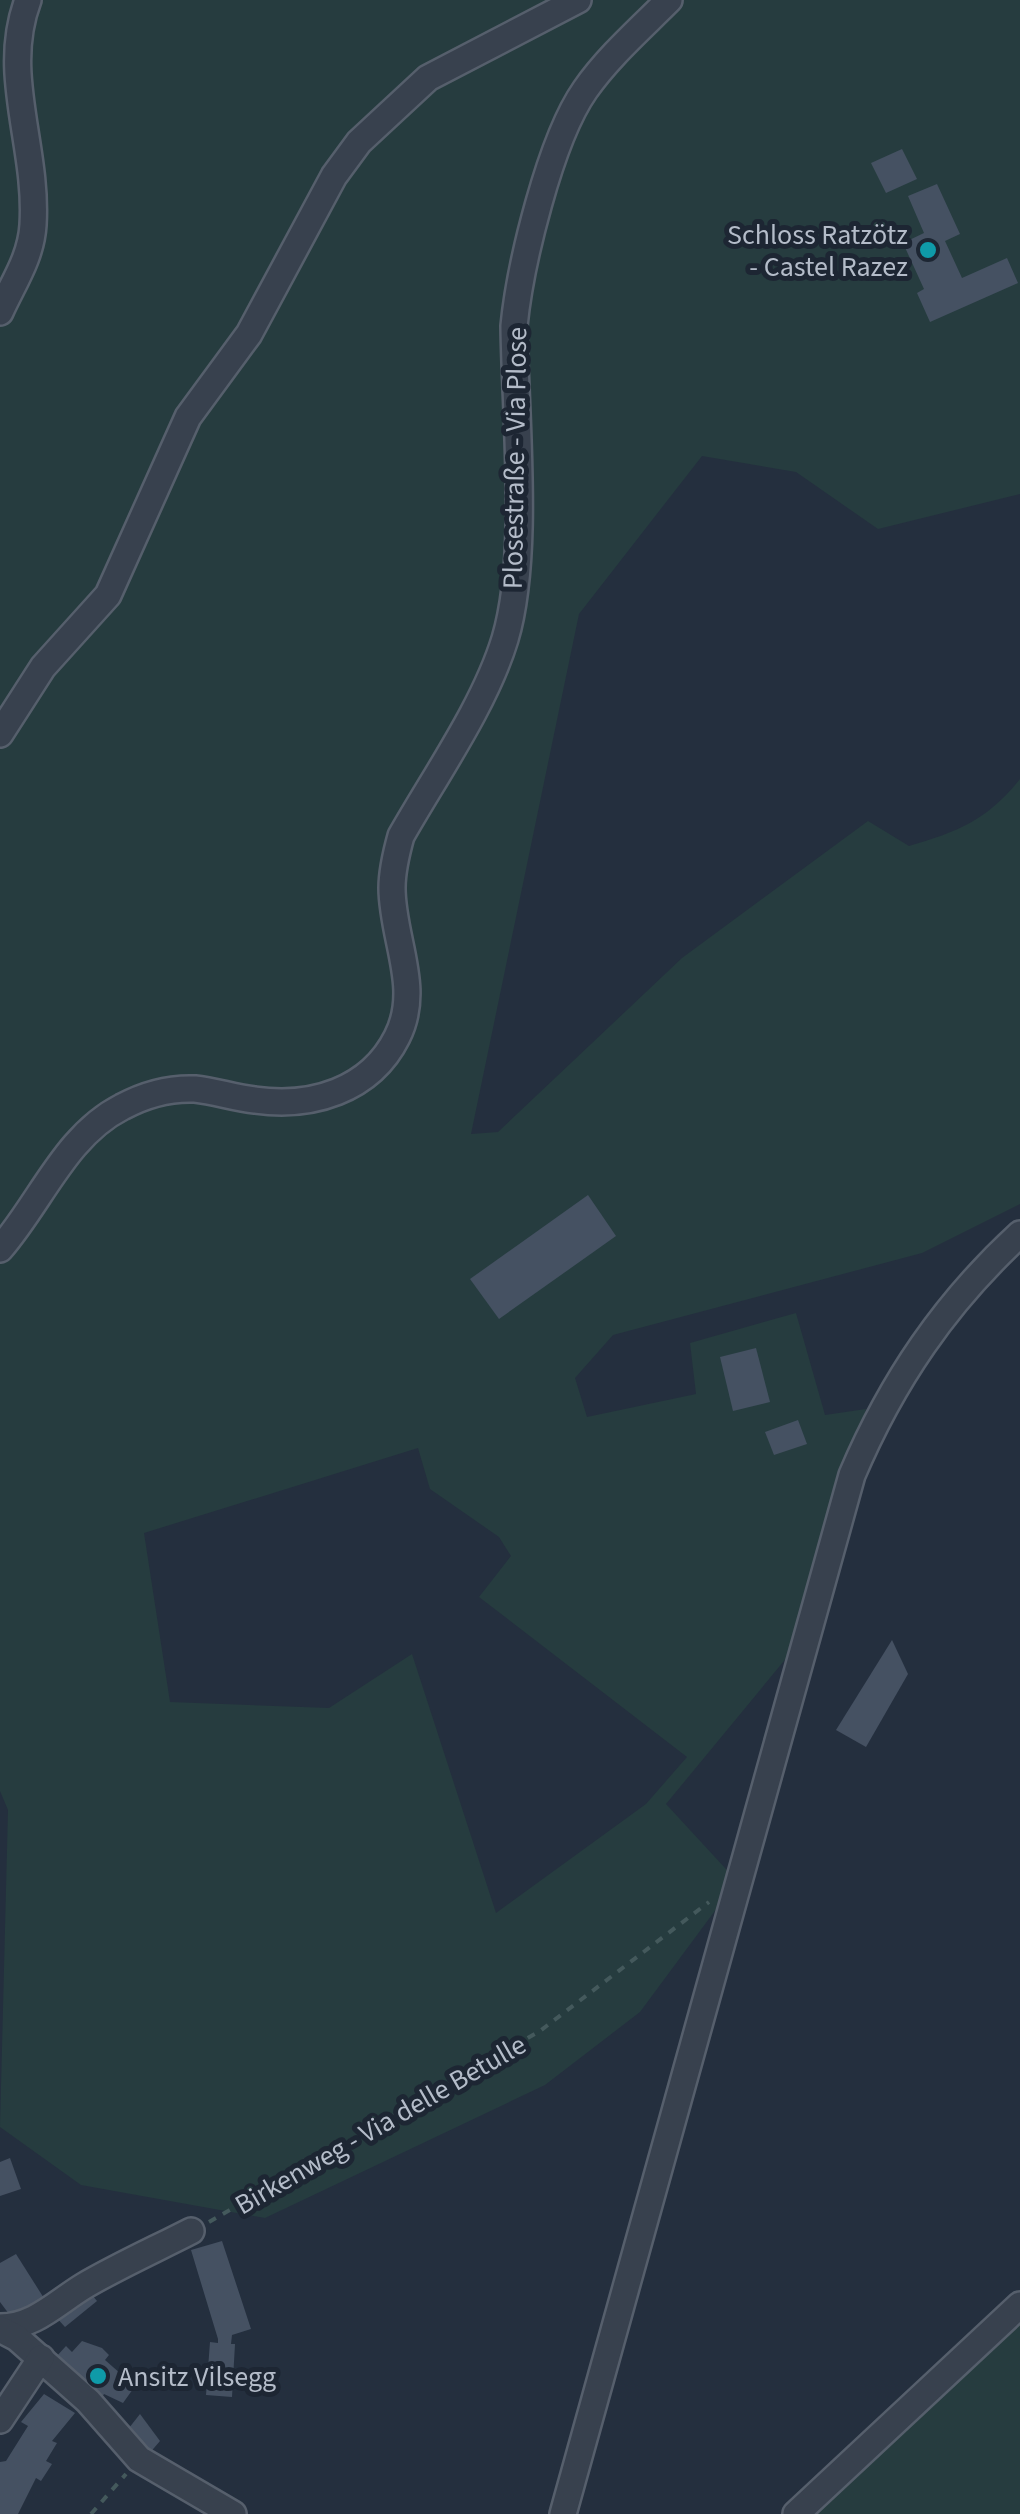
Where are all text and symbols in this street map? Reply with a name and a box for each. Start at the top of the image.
place label: Schloss Ratzötz - Castel Razez [727,215,908,287]
marker: Schloss Ratzötz - Castel Razez [917,239,939,261]
street label: Plosestraße - Via Plose [493,327,537,589]
street label: Birkenweg - Via delle Betulle [227,2025,534,2225]
place label: Ansitz Vilsegg [118,2357,276,2397]
marker: Ansitz Vilsegg [87,2365,109,2387]

